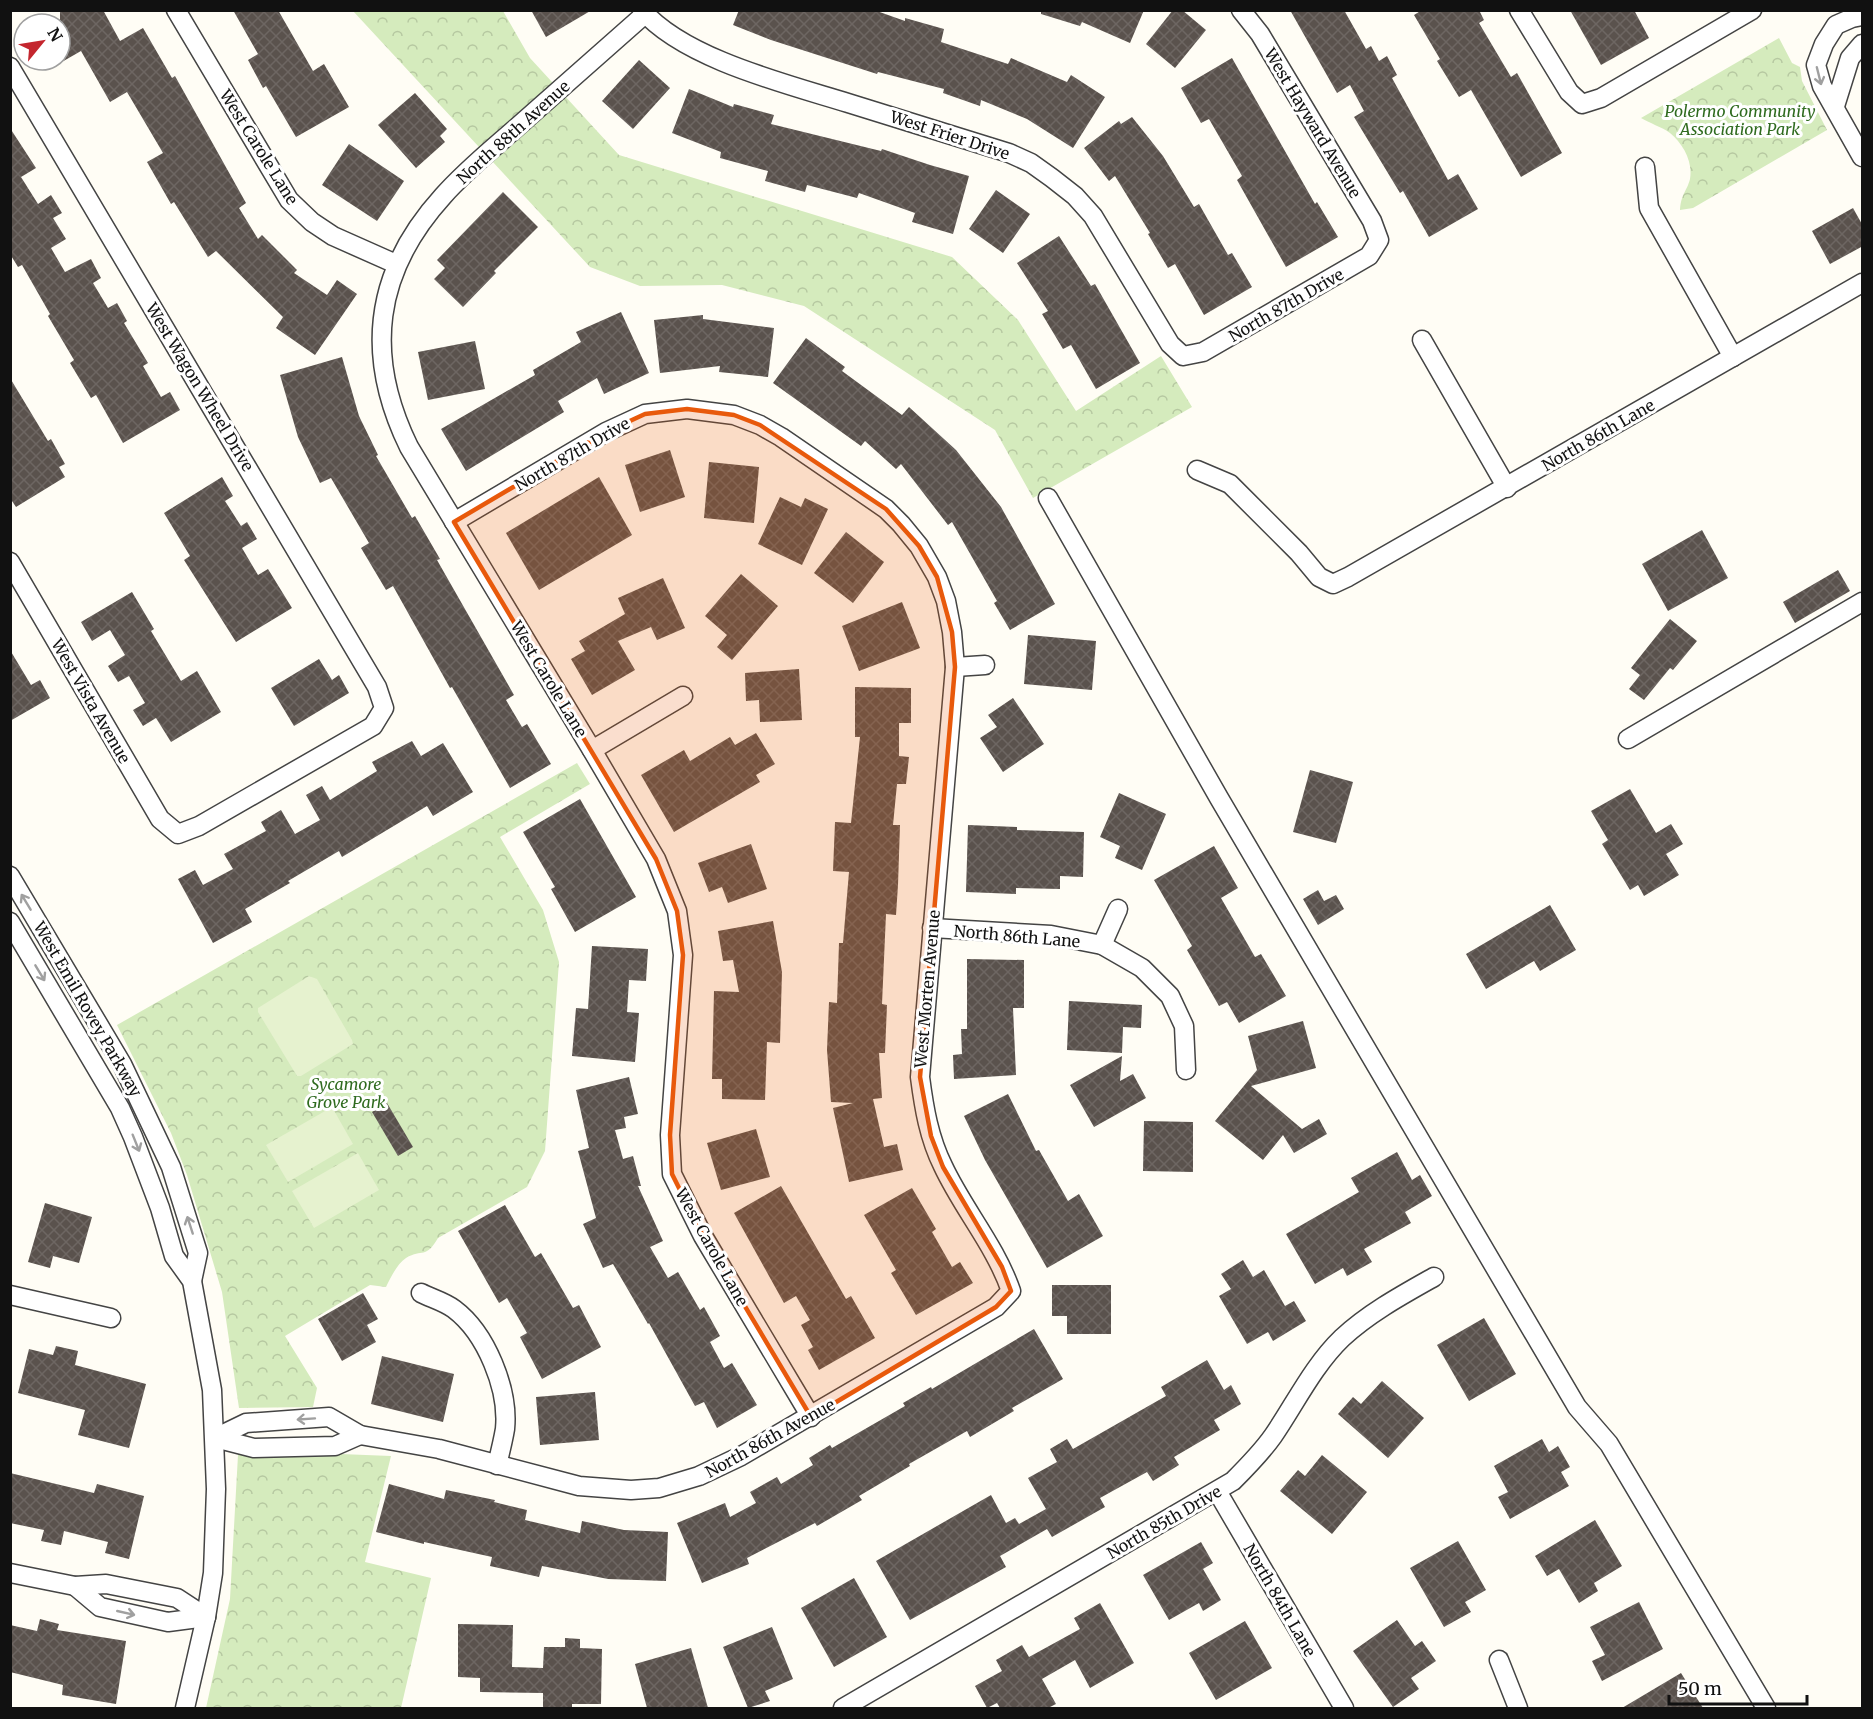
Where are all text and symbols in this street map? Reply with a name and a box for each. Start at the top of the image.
north arrow [12,12,72,72]
text: N [43,24,67,45]
street label: West Hayward Avenue [1260,44,1366,201]
one-way arrow [1814,66,1826,85]
street label: North 88th Avenue [452,76,574,188]
street label: West Carole Lane [215,85,302,208]
park label: Polermo Community Association Park [1664,101,1816,139]
street label: West Frier Drive [887,106,1012,164]
street label: North 87th Drive [1225,264,1347,346]
street label: West Wagon Wheel Drive [141,298,258,475]
street label: North 86th Lane [1538,395,1658,475]
street label: North 87th Drive [511,413,633,495]
street label: West Carole Lane [506,617,592,741]
street label: West Vista Avenue [47,634,135,767]
one-way arrow [20,894,32,911]
street label: West Morten Avenue [910,909,944,1070]
street label: West Emil Rovey Parkway [29,917,147,1101]
street label: North 86th Lane [953,921,1081,951]
one-way arrow [35,964,47,981]
park label: Sycamore Grove Park [306,1074,386,1112]
one-way arrow [131,1133,142,1151]
street label: West Carole Lane [671,1184,753,1309]
one-way arrow [184,1216,195,1235]
street label: North 86th Avenue [702,1394,838,1482]
one-way arrow [297,1414,317,1425]
street label: North 85th Drive [1103,1481,1225,1563]
street label: North 84th Lane [1240,1540,1320,1660]
one-way arrow [116,1607,135,1619]
scale bar [1669,1668,1807,1706]
text: 50 m [1678,1677,1722,1700]

